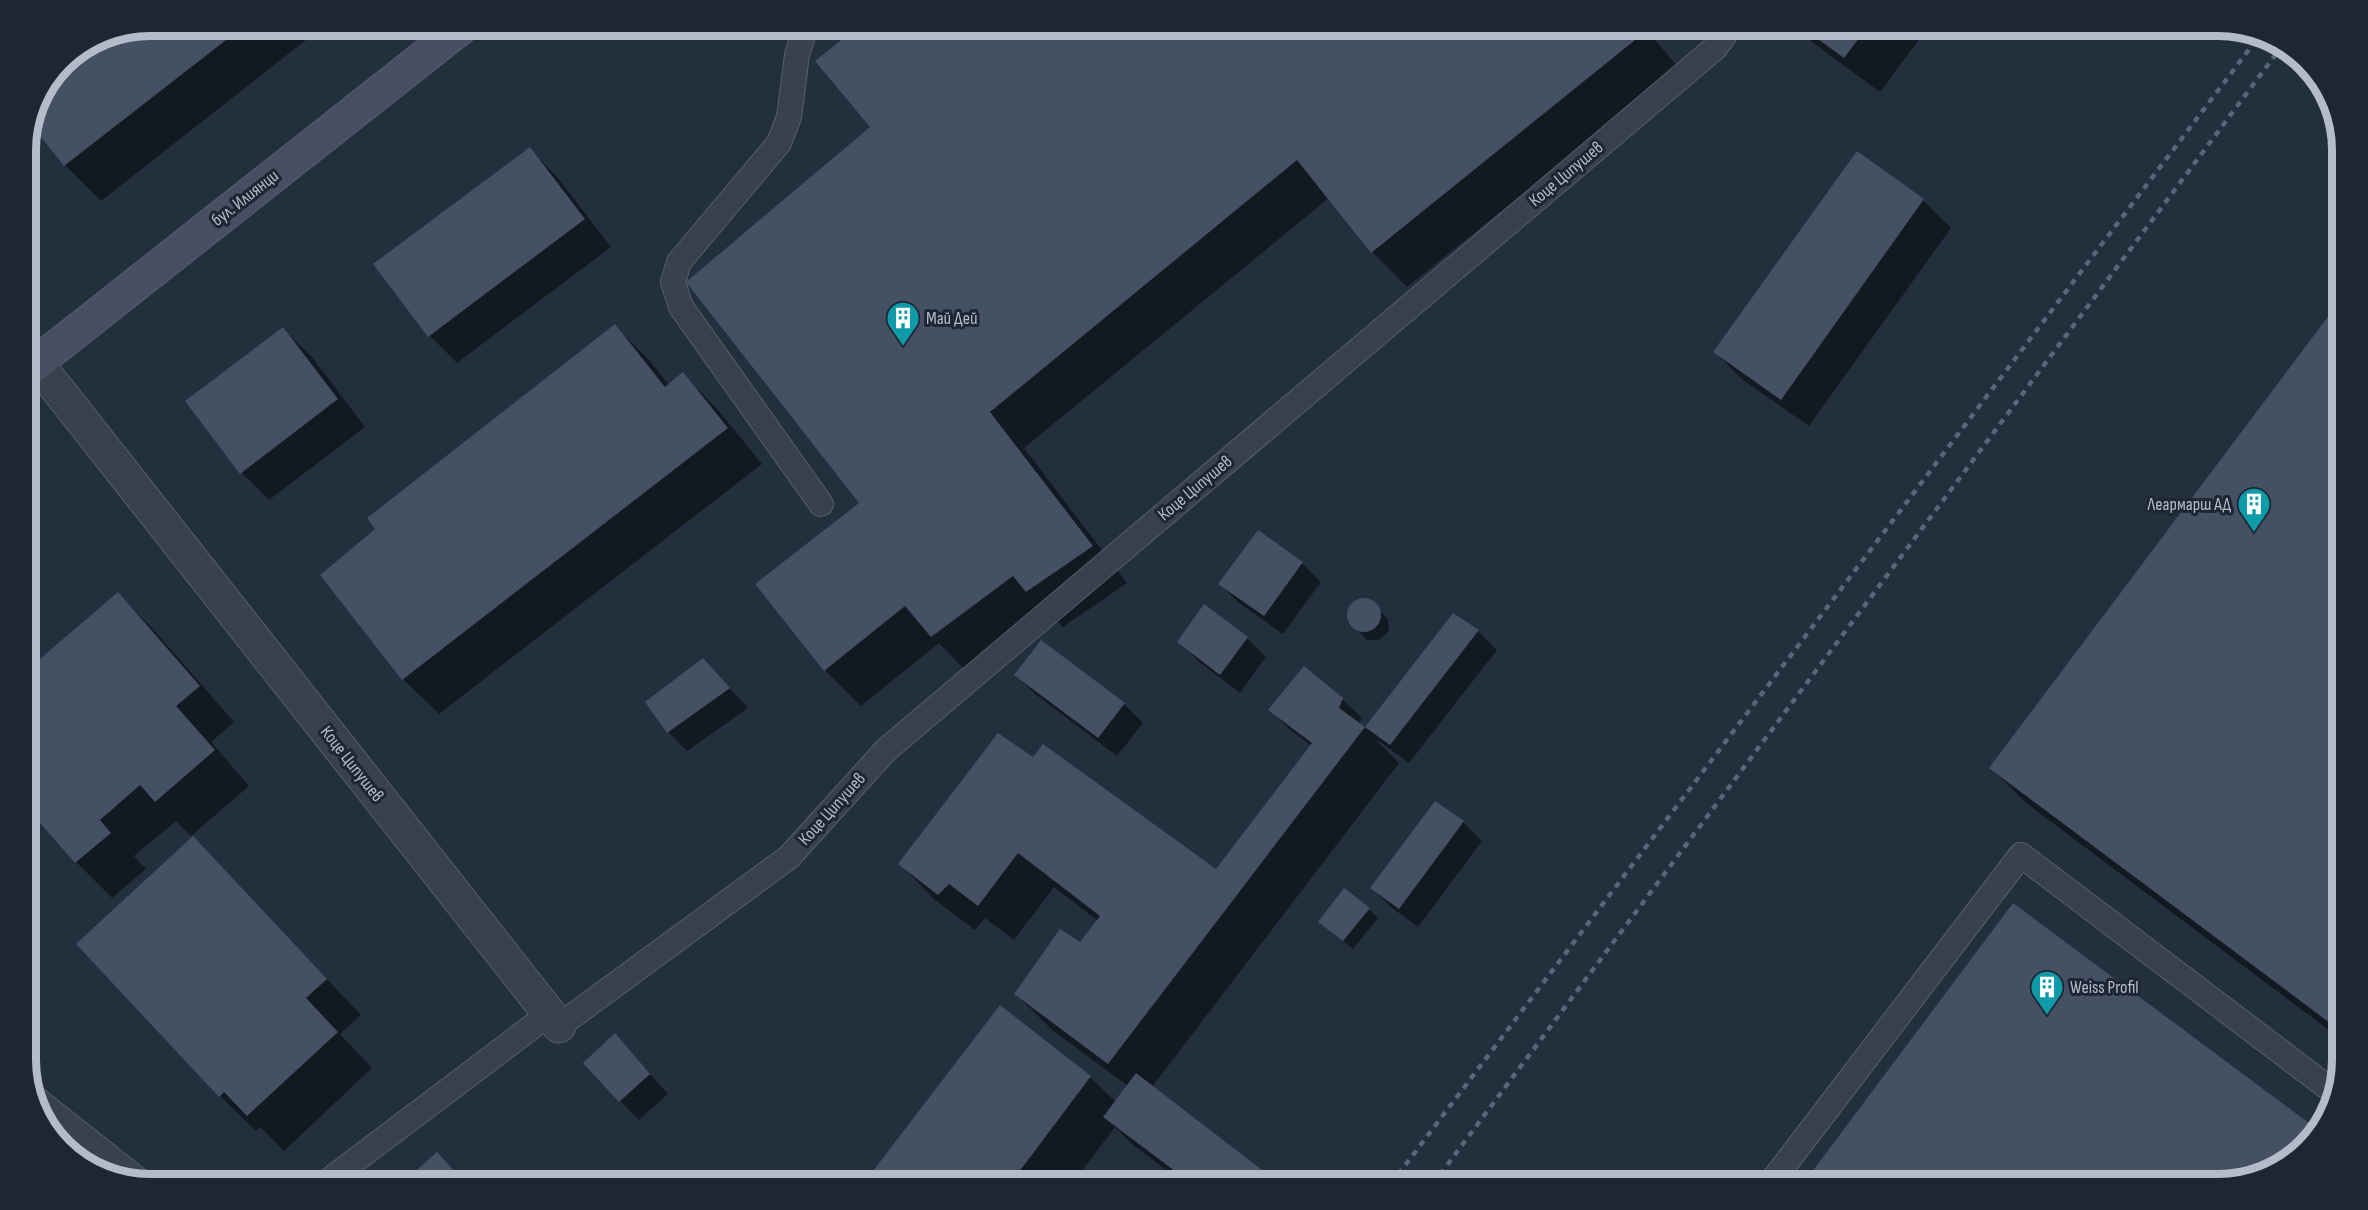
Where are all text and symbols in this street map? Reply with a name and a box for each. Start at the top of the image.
street label: Коце Ципушев [1525,137,1607,211]
street label: бул. Илиянци [207,165,283,231]
building icon: Май Дей [885,300,921,347]
place label: Май Дей [926,308,977,329]
street label: Коце Ципушев [1154,451,1236,525]
building icon: Леармарш АД [2236,486,2272,533]
place label: Леармарш АД [2146,494,2231,515]
street label: Коце Ципушев [316,722,388,806]
street label: Коце Ципушев [794,768,870,850]
building icon: Weiss Profil [2029,969,2065,1016]
place label: Weiss Profil [2070,977,2139,998]

